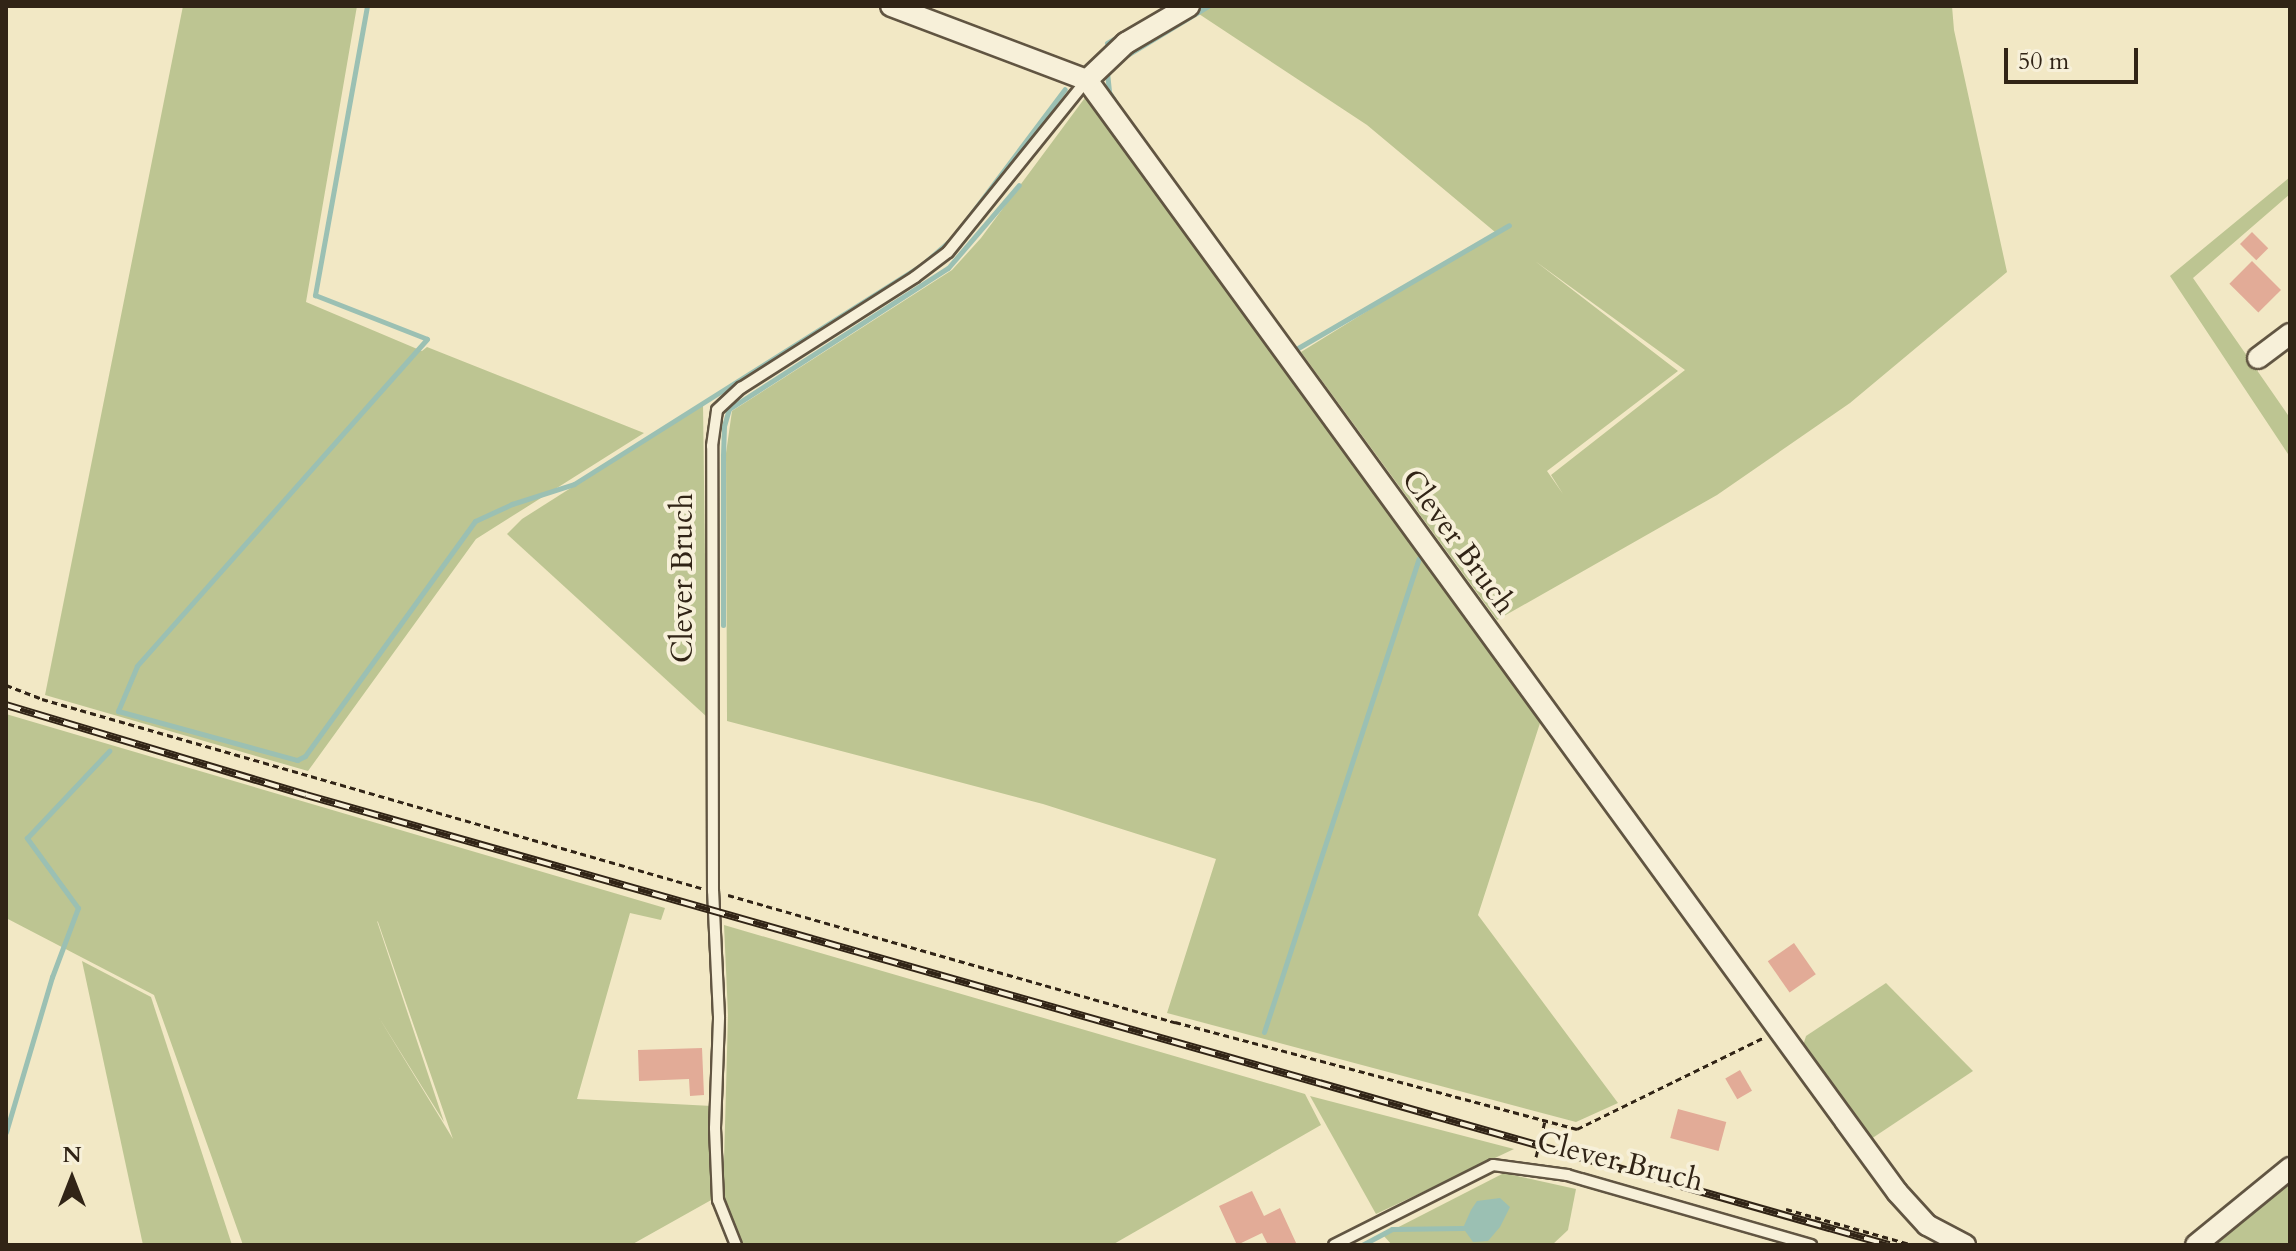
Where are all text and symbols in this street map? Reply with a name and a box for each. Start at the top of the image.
scale bar [2008,32,2142,82]
text: 50 m [2018,45,2069,78]
street label: Clever Bruch [1393,463,1523,621]
street label: Clever Bruch [665,493,701,663]
street label: Clever Bruch [1533,1124,1707,1200]
north arrow [32,1139,112,1219]
text: N [62,1140,82,1170]

